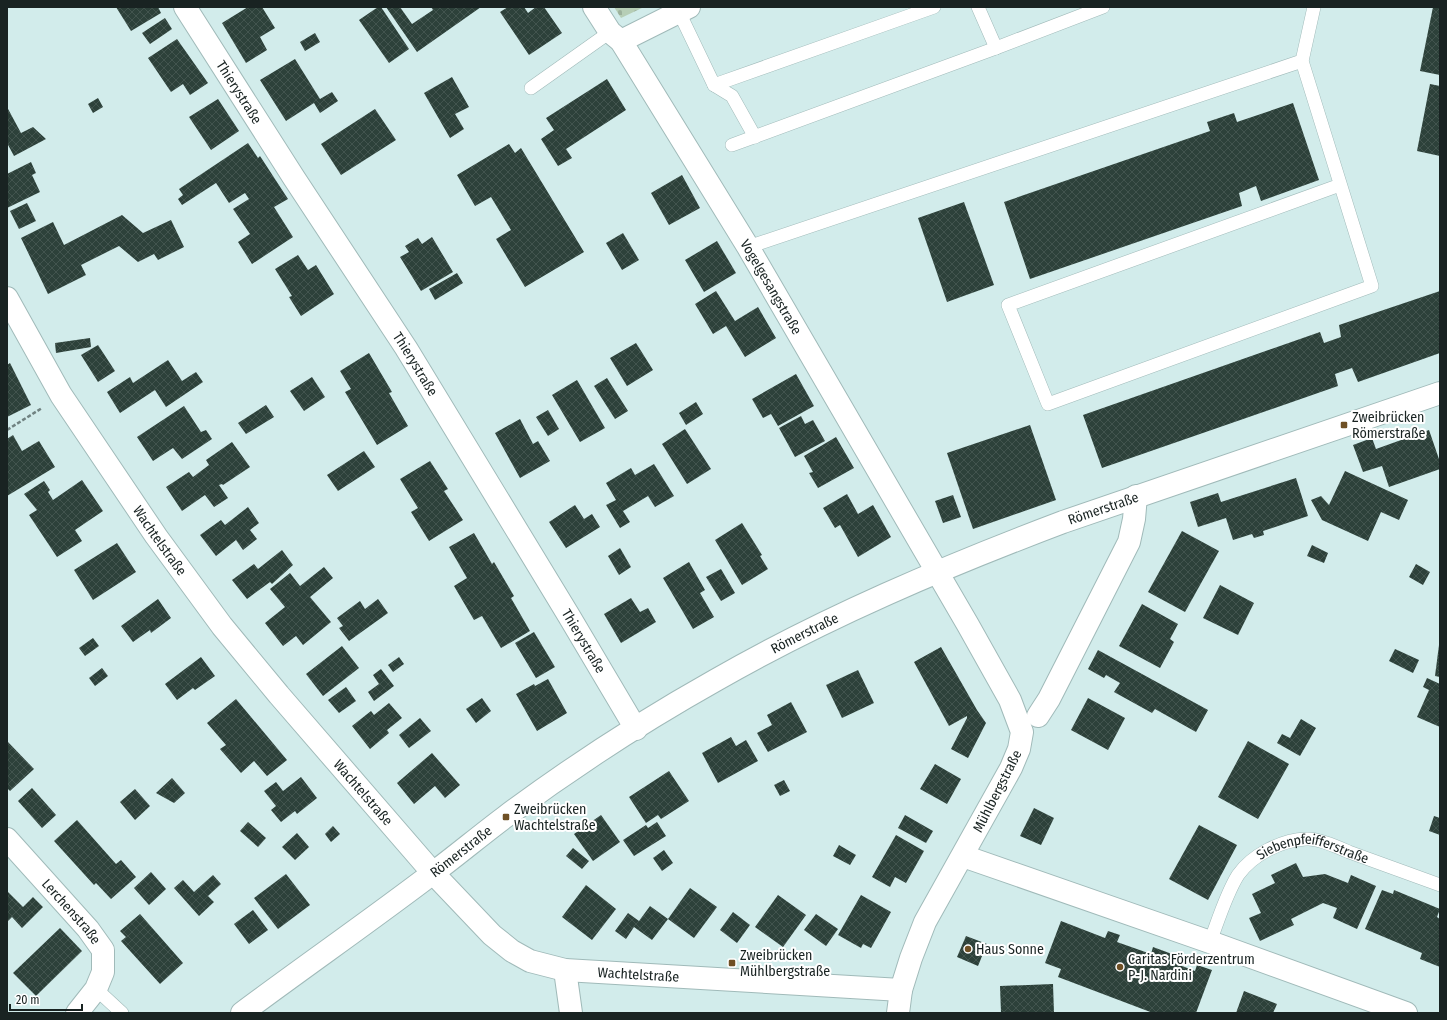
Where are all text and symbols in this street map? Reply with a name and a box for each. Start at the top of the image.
street label: Thierystraße [212,58,265,127]
street label: Vogelgesangstraße [736,236,805,338]
street label: Thierystraße [389,329,441,399]
place label: Zweibrücken Römerstraße [1352,409,1426,442]
marker: Zweibrücken Römerstraße [1339,420,1349,430]
street label: Römerstraße [1066,489,1141,529]
street label: Wachtelstraße [129,503,190,579]
street label: Thierystraße [558,606,609,676]
street label: Römerstraße [768,609,841,658]
street label: Mühlbergstraße [969,747,1026,835]
street label: Wachtelstraße [330,756,396,829]
place label: Zweibrücken Wachtelstraße [514,801,596,834]
marker: Zweibrücken Wachtelstraße [501,812,511,822]
street label: Römerstraße [427,822,495,881]
text: Siebenpfeifferstraße [1253,831,1371,867]
street label: Siebenpfeifferstraße [1255,853,1373,869]
street label: Lerchenstraße [38,876,104,948]
place label: Haus Sonne [976,941,1044,958]
marker: Haus Sonne [963,944,973,954]
place label: Zweibrücken Mühlbergstraße [740,947,830,980]
place label: Caritas Förderzentrum P-J. Nardini [1128,951,1255,984]
marker: Zweibrücken Mühlbergstraße [727,958,737,968]
marker: Caritas Förderzentrum P-J. Nardini [1115,962,1125,972]
street label: Wachtelstraße [597,964,680,986]
scale bar [10,986,82,1012]
text: 20 m [16,993,40,1007]

